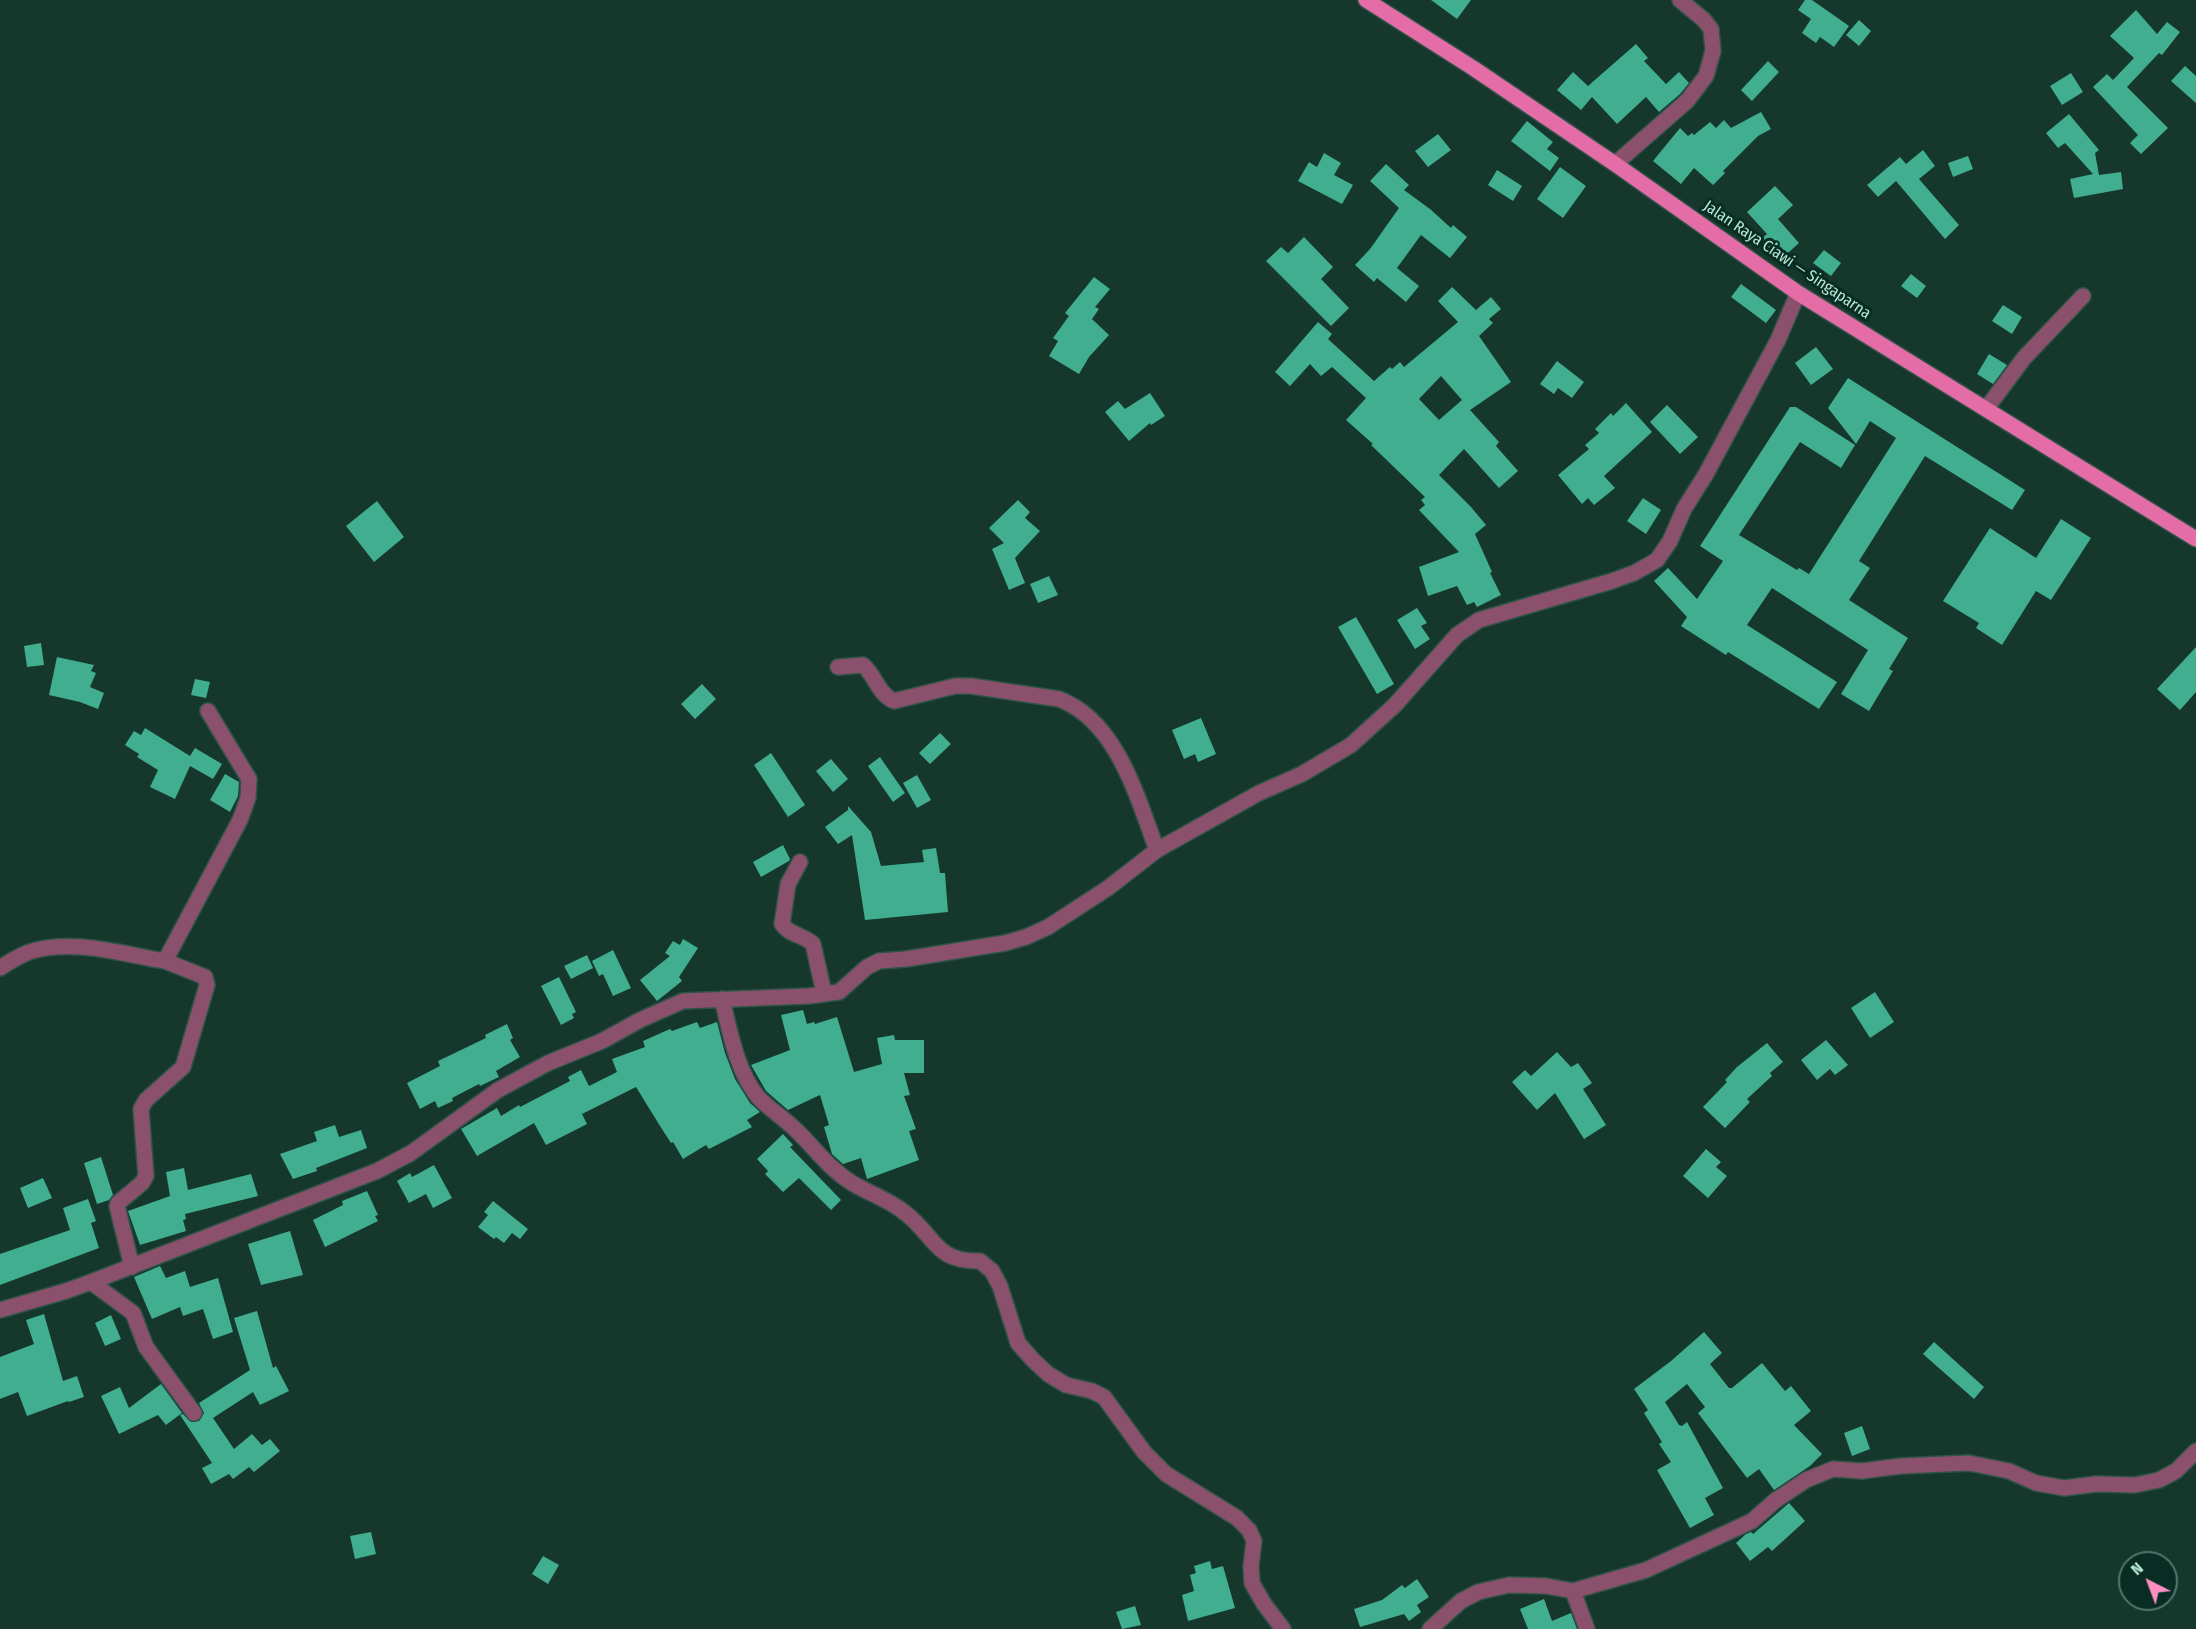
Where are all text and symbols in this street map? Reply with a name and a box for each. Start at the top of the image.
street label: Jalan Raya Ciawi — Singaparna [1700,197,1874,323]
north arrow [2118,1551,2178,1611]
text: N [2127,1558,2147,1579]

